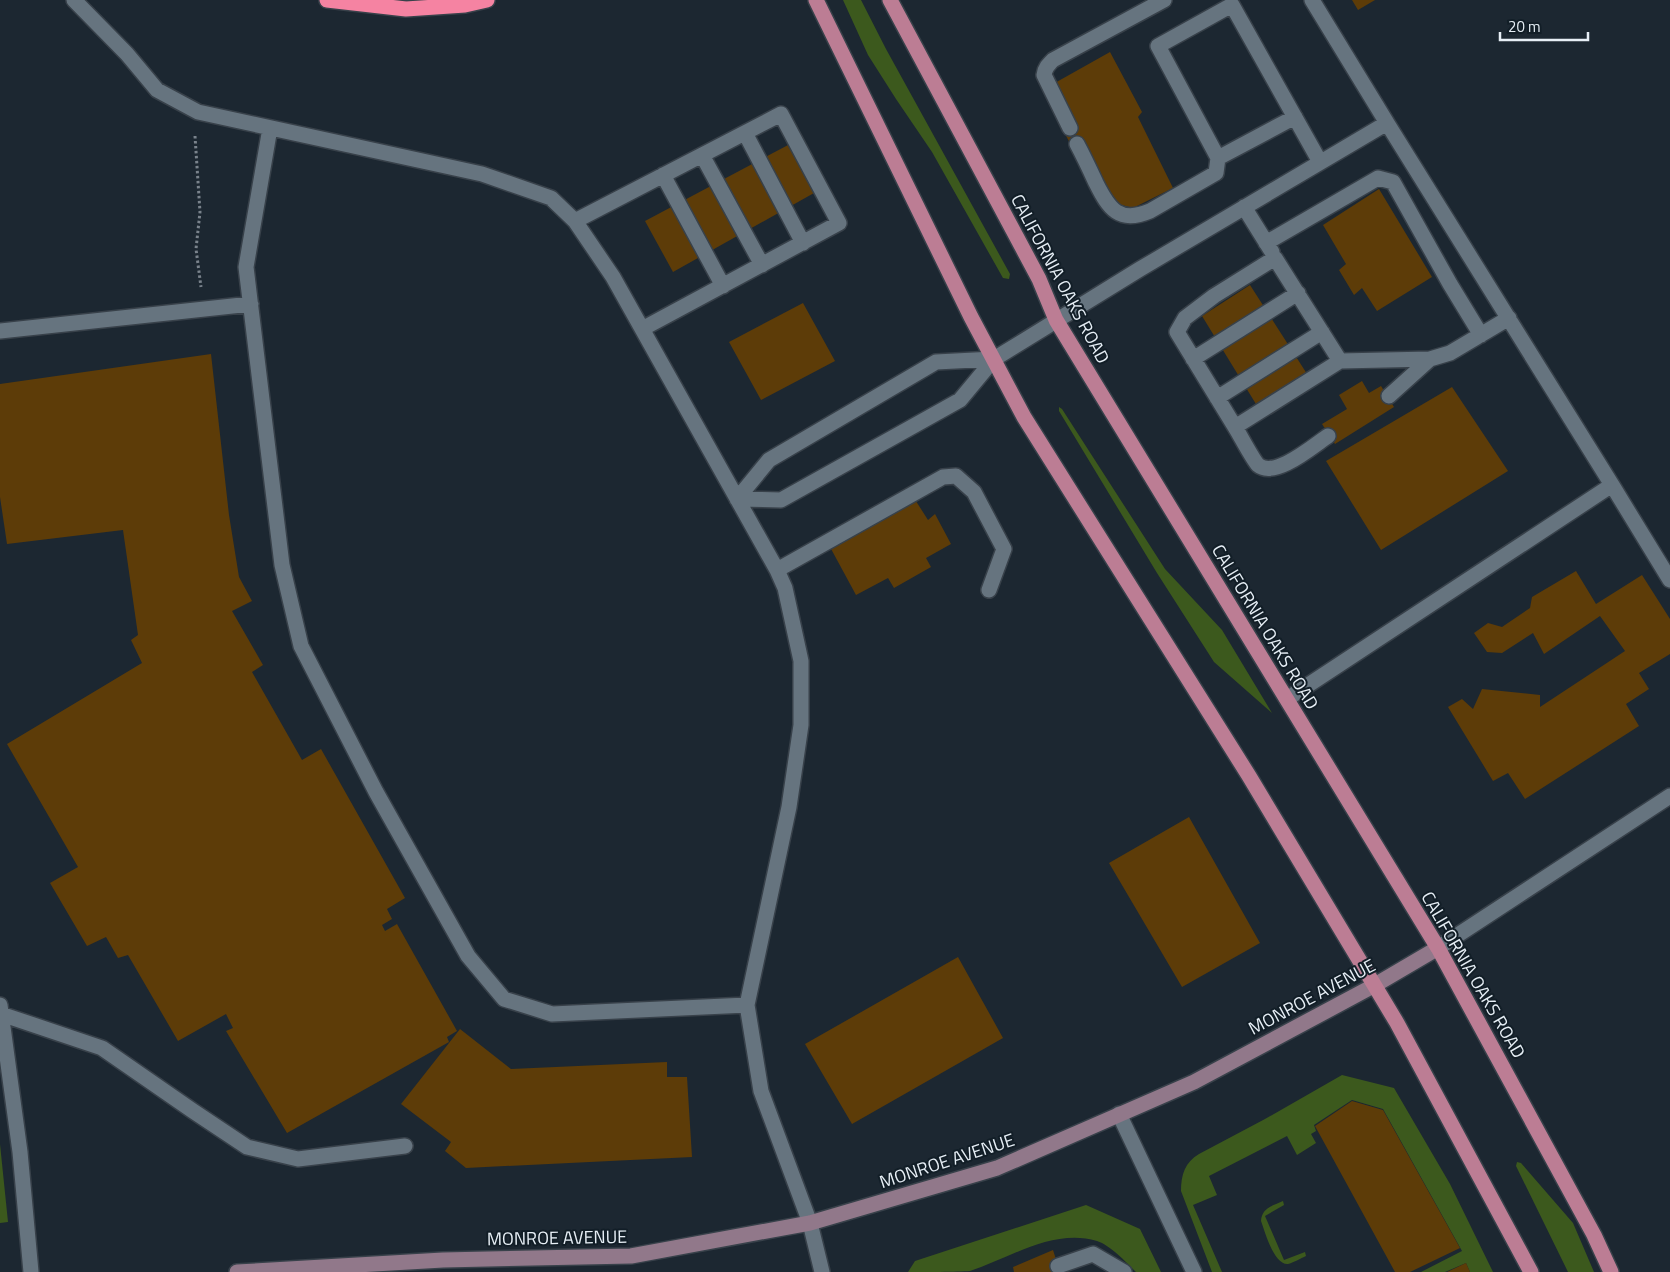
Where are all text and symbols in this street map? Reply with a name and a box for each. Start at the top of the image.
scale bar [1500,10,1588,42]
text: 20 m [1508,15,1541,38]
street label: CALIFORNIA OAKS ROAD [1004,189,1117,368]
street label: CALIFORNIA OAKS ROAD [1205,539,1326,715]
street label: CALIFORNIA OAKS ROAD [1415,886,1532,1063]
street label: MONROE AVENUE [1243,952,1380,1041]
street label: MONROE AVENUE [876,1126,1018,1195]
street label: MONROE AVENUE [487,1223,627,1252]

